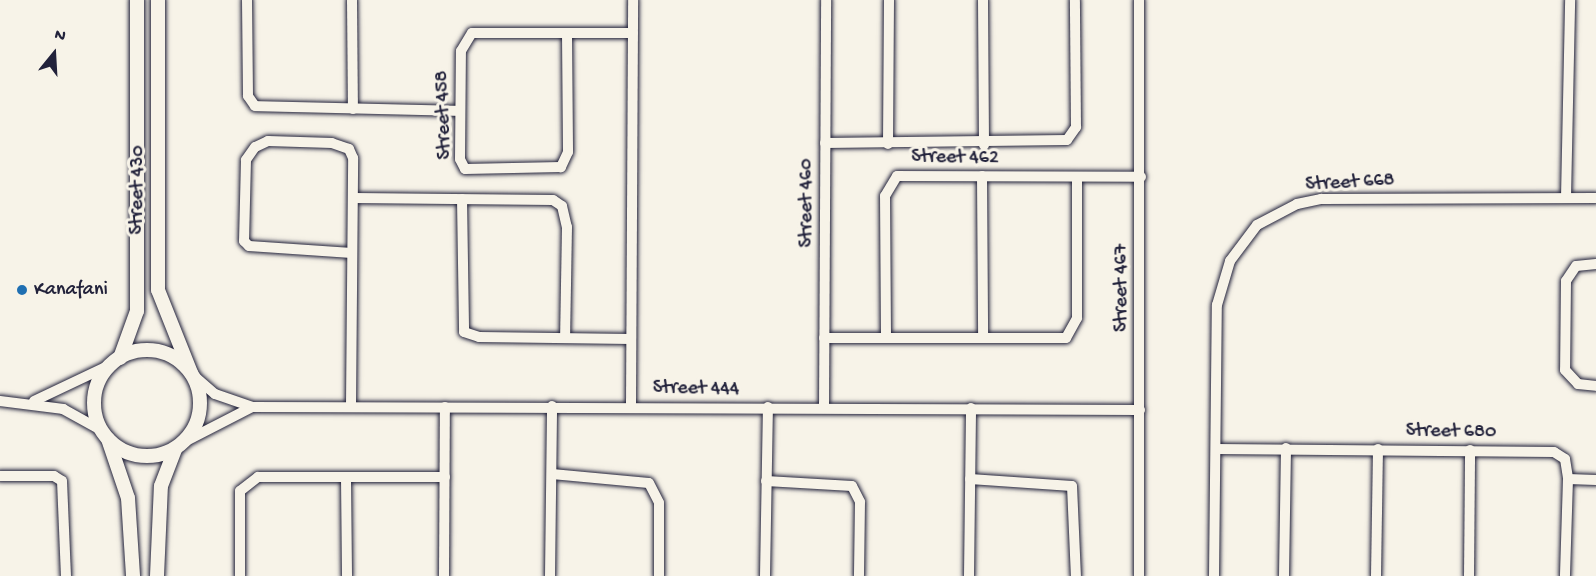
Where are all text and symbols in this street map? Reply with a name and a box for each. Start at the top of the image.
north arrow [24,24,84,84]
text: N [52,26,68,47]
street label: Street 458 [430,70,458,160]
street label: Street 430 [125,145,151,235]
street label: Street 462 [911,145,999,171]
street label: Street 460 [795,158,819,248]
street label: Street 668 [1305,169,1395,197]
street label: Street 467 [1110,244,1134,332]
place label: Kanafani [34,278,108,302]
marker: Kanafani [15,283,29,297]
street label: Street 444 [653,376,739,402]
street label: Street 680 [1406,419,1496,445]

